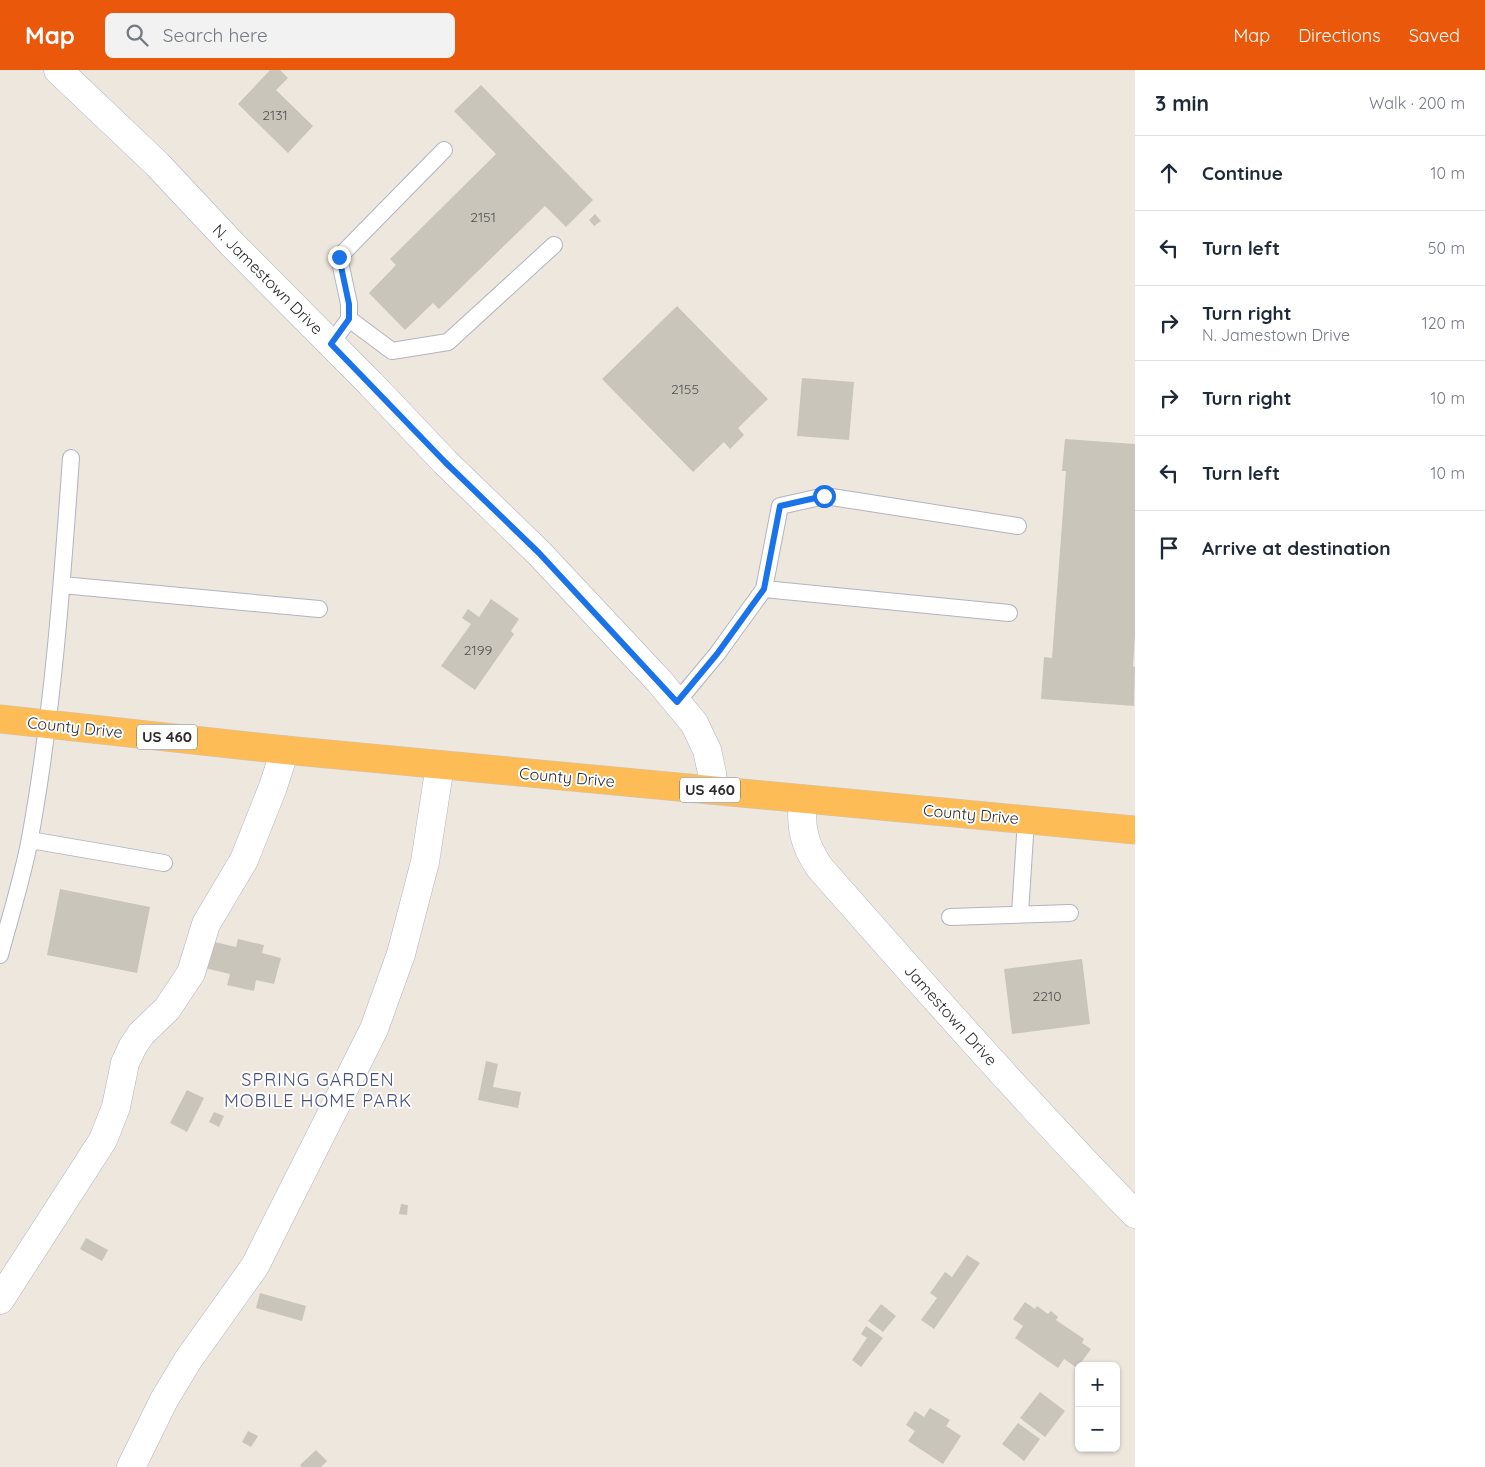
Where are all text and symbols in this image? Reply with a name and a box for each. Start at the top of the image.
search box [105,13,455,58]
text: Map [25,20,75,50]
icon: search [123,21,151,49]
text: Search here [163,23,268,47]
text: Map [1233,24,1270,47]
text: Directions [1298,24,1381,47]
text: Saved [1409,24,1460,47]
text: 3 min [1155,90,1209,116]
text: Walk · 200 m [1369,93,1465,113]
house number: 2131 [262,106,288,124]
icon: ahead [1155,159,1183,187]
text: Continue [1202,161,1283,185]
text: 10 m [1431,163,1465,183]
house number: 2151 [470,208,496,226]
street label: N. Jamestown Drive [209,220,327,338]
icon: left [1155,234,1183,262]
text: Turn left [1202,236,1280,260]
text: 50 m [1428,238,1465,258]
route end [328,246,351,269]
text: Turn right [1202,301,1291,325]
icon: right [1155,309,1183,337]
text: 120 m [1422,313,1465,333]
text: N. Jamestown Drive [1202,325,1350,345]
house number: 2155 [671,380,699,398]
icon: right [1155,384,1183,412]
text: Turn right [1202,386,1291,410]
text: 10 m [1431,388,1465,408]
icon: left [1155,459,1183,487]
text: Turn left [1202,461,1280,485]
text: 10 m [1431,463,1465,483]
route start [813,485,836,508]
icon: arrive [1155,534,1183,562]
text: Arrive at destination [1202,536,1391,560]
house number: 2199 [464,641,492,659]
street label: County Drive [26,712,124,742]
road number: US 460 [137,724,197,750]
street label: County Drive [518,763,616,791]
road number: US 460 [680,778,740,802]
street label: County Drive [922,800,1020,828]
street label: Jamestown Drive [900,960,1002,1070]
house number: 2210 [1032,987,1062,1005]
district label: SPRING GARDEN MOBILE HOME PARK [224,1068,412,1112]
map controls [1075,1362,1120,1452]
button: + [1075,1362,1120,1407]
button: − [1075,1407,1120,1452]

